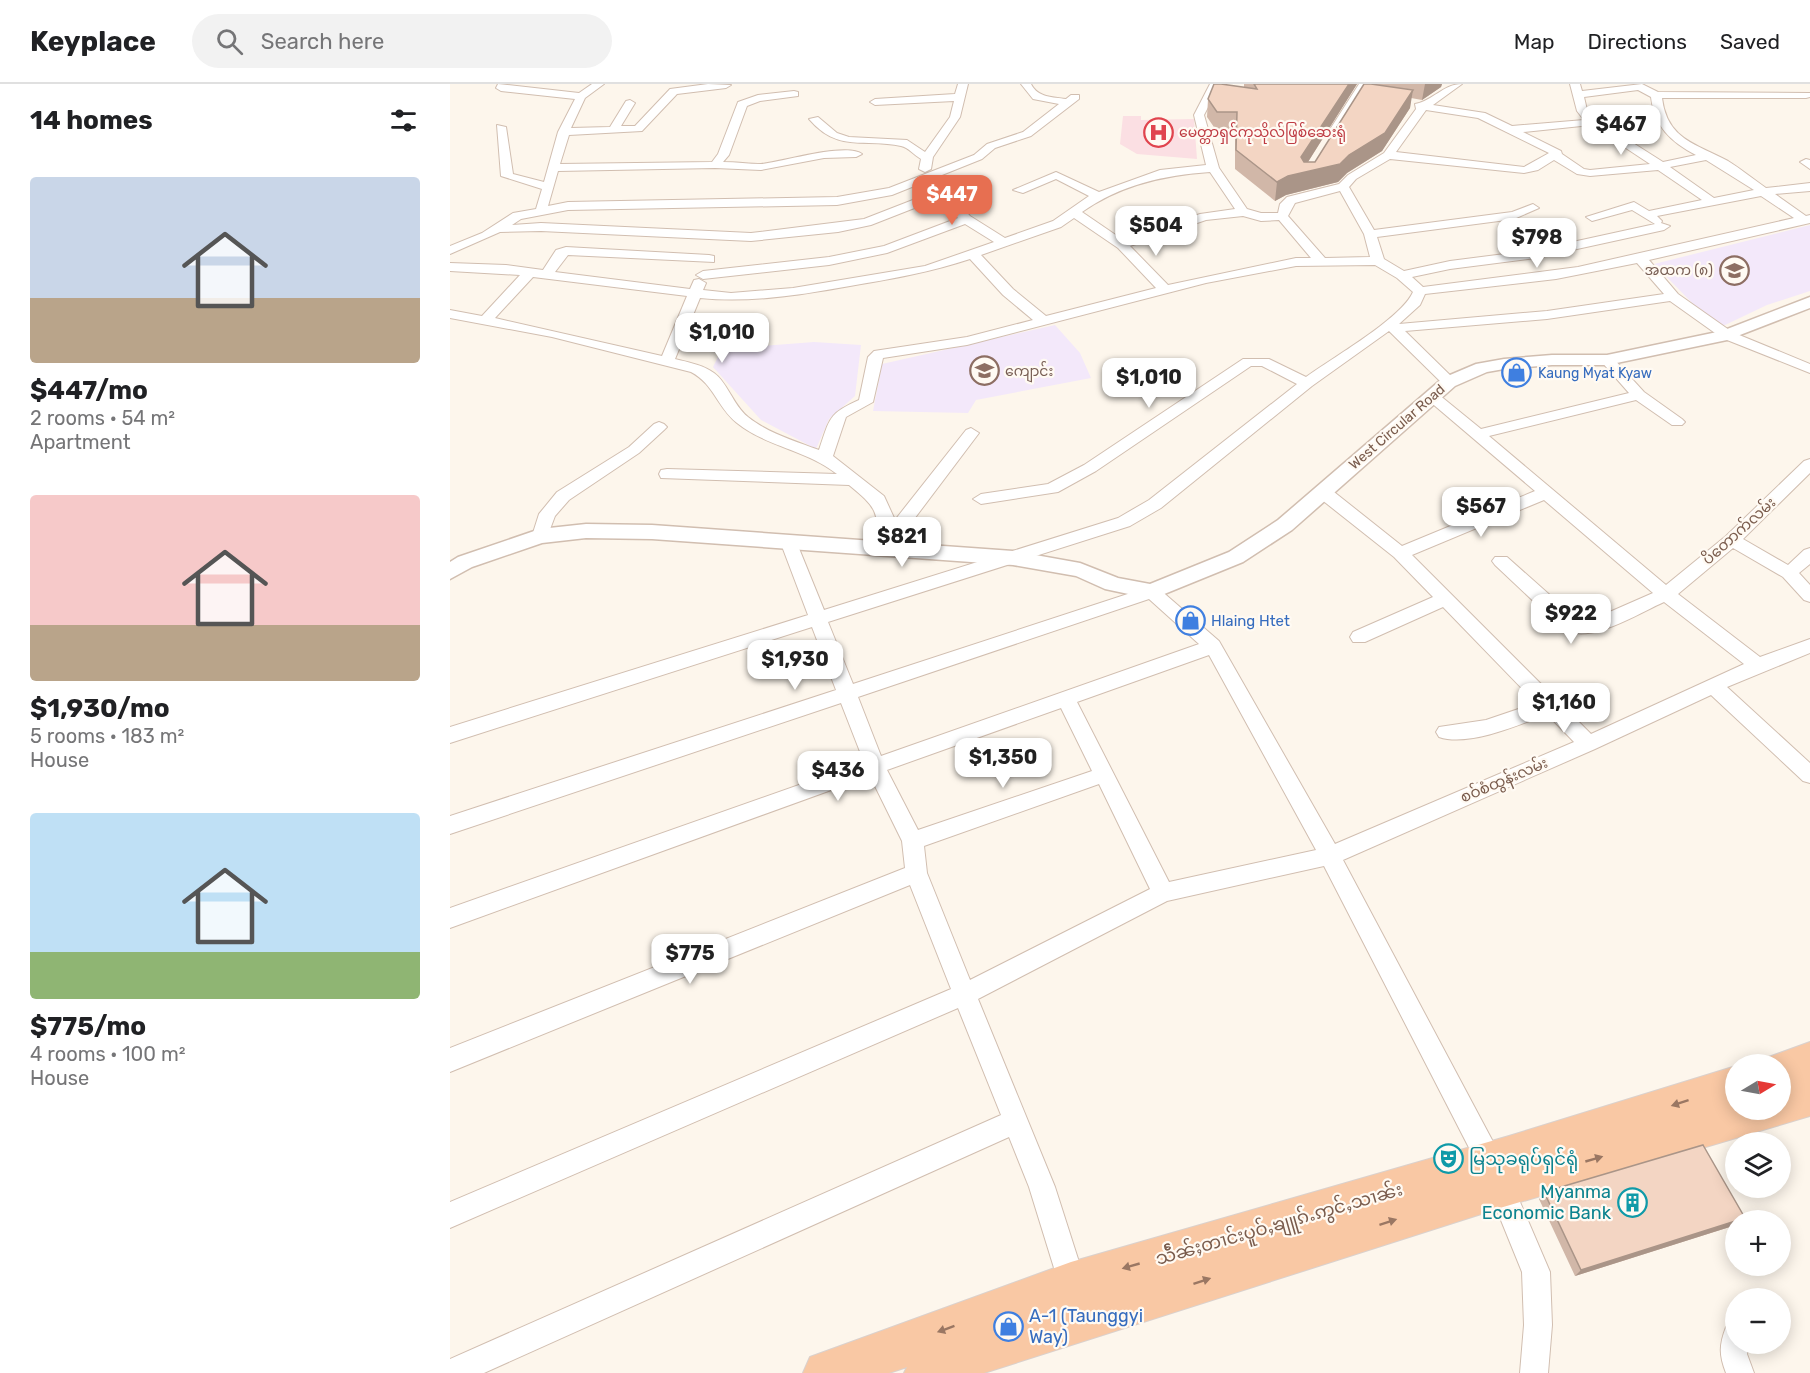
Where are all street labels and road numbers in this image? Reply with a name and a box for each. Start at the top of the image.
street label: West Circular Road [1346,381,1448,473]
street label: ပိတောက်လမ်း [1698,493,1779,569]
street label: စဝ်စံထွန်းလမ်း [1457,753,1552,809]
street label: သဵႅၼ်ႈတၢင်းပူဝ်ႇၶျူၵ်ႉဢွင်ႇသၢၼ်း [1152,1175,1406,1274]

